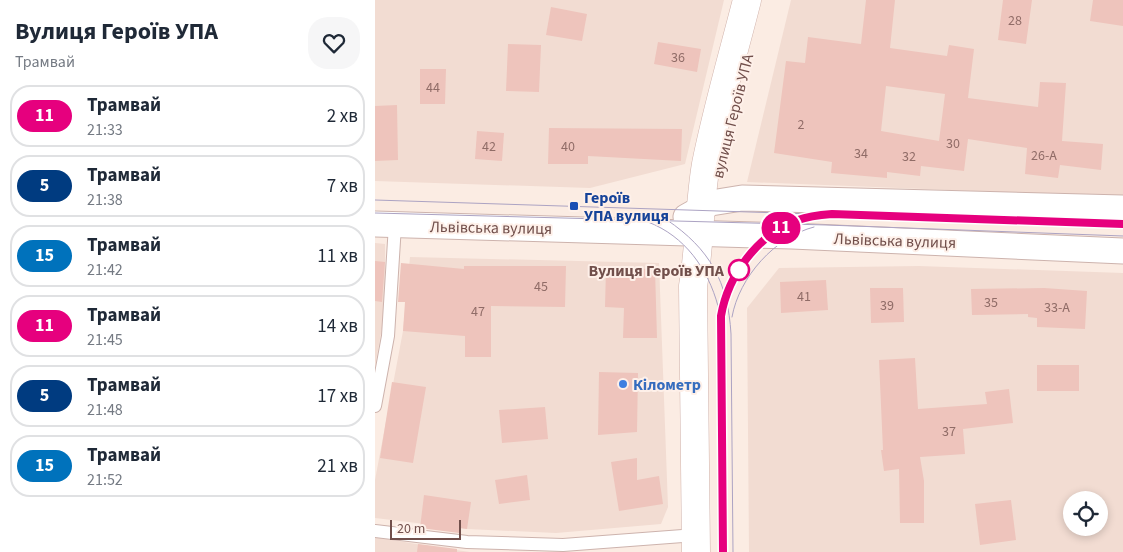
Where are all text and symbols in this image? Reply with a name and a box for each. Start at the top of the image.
house number: 28 [1008,11,1022,31]
text: Вулиця Героїв УПА [15,14,218,49]
button: heart [308,17,360,69]
house number: 36 [671,48,685,68]
text: Трамвай [15,51,75,73]
street label: вулиця Героїв УПА [707,51,759,181]
house number: 44 [426,78,440,98]
text: Трамвай [87,92,161,119]
text: 11 [35,103,54,128]
text: 2 хв [327,103,358,130]
house number: 2 [798,115,805,135]
text: 21:33 [87,119,123,141]
house number: 30 [946,134,960,154]
house number: 42 [482,137,496,157]
house number: 40 [561,137,575,157]
house number: 34 [854,144,868,164]
house number: 26-А [1031,146,1057,166]
house number: 32 [902,147,916,167]
text: Трамвай [87,162,161,189]
text: 5 [40,173,49,198]
text: 7 хв [327,173,358,200]
place label: Героїв УПА вулиця [584,187,669,227]
text: 21:38 [87,189,123,211]
marker: Героїв УПА вулиця [568,200,580,212]
line badge: 11 [759,212,803,244]
text: 11 [771,215,791,240]
street label: Львівська вулиця [430,216,552,240]
street label: Львівська вулиця [833,228,957,254]
text: Трамвай [87,232,161,259]
text: 15 [35,243,54,268]
text: 11 хв [317,243,358,270]
text: 21:42 [87,259,123,281]
marker: Вулиця Героїв УПА [728,259,750,281]
place label: Вулиця Героїв УПА [589,260,725,282]
house number: 45 [534,277,548,297]
house number: 41 [797,287,811,307]
house number: 35 [984,293,998,313]
house number: 39 [880,296,894,316]
house number: 33-А [1044,298,1070,318]
text: Трамвай [87,302,161,329]
house number: 47 [471,302,485,322]
text: 11 [35,313,54,338]
text: 14 хв [317,313,358,340]
text: 21:45 [87,329,123,351]
text: Трамвай [87,372,161,399]
place label: Кілометр [633,374,701,396]
marker: Кілометр [617,378,629,390]
text: 5 [40,383,49,408]
text: 17 хв [317,383,358,410]
text: 21:48 [87,399,123,421]
house number: 37 [942,422,956,442]
text: Трамвай [87,442,161,469]
text: 15 [35,453,54,478]
text: 21 хв [317,453,358,480]
text: 21:52 [87,469,123,491]
map controls [1063,491,1108,536]
button: locate [1063,491,1108,536]
scale bar [390,517,461,540]
text: 20 m [397,519,425,539]

